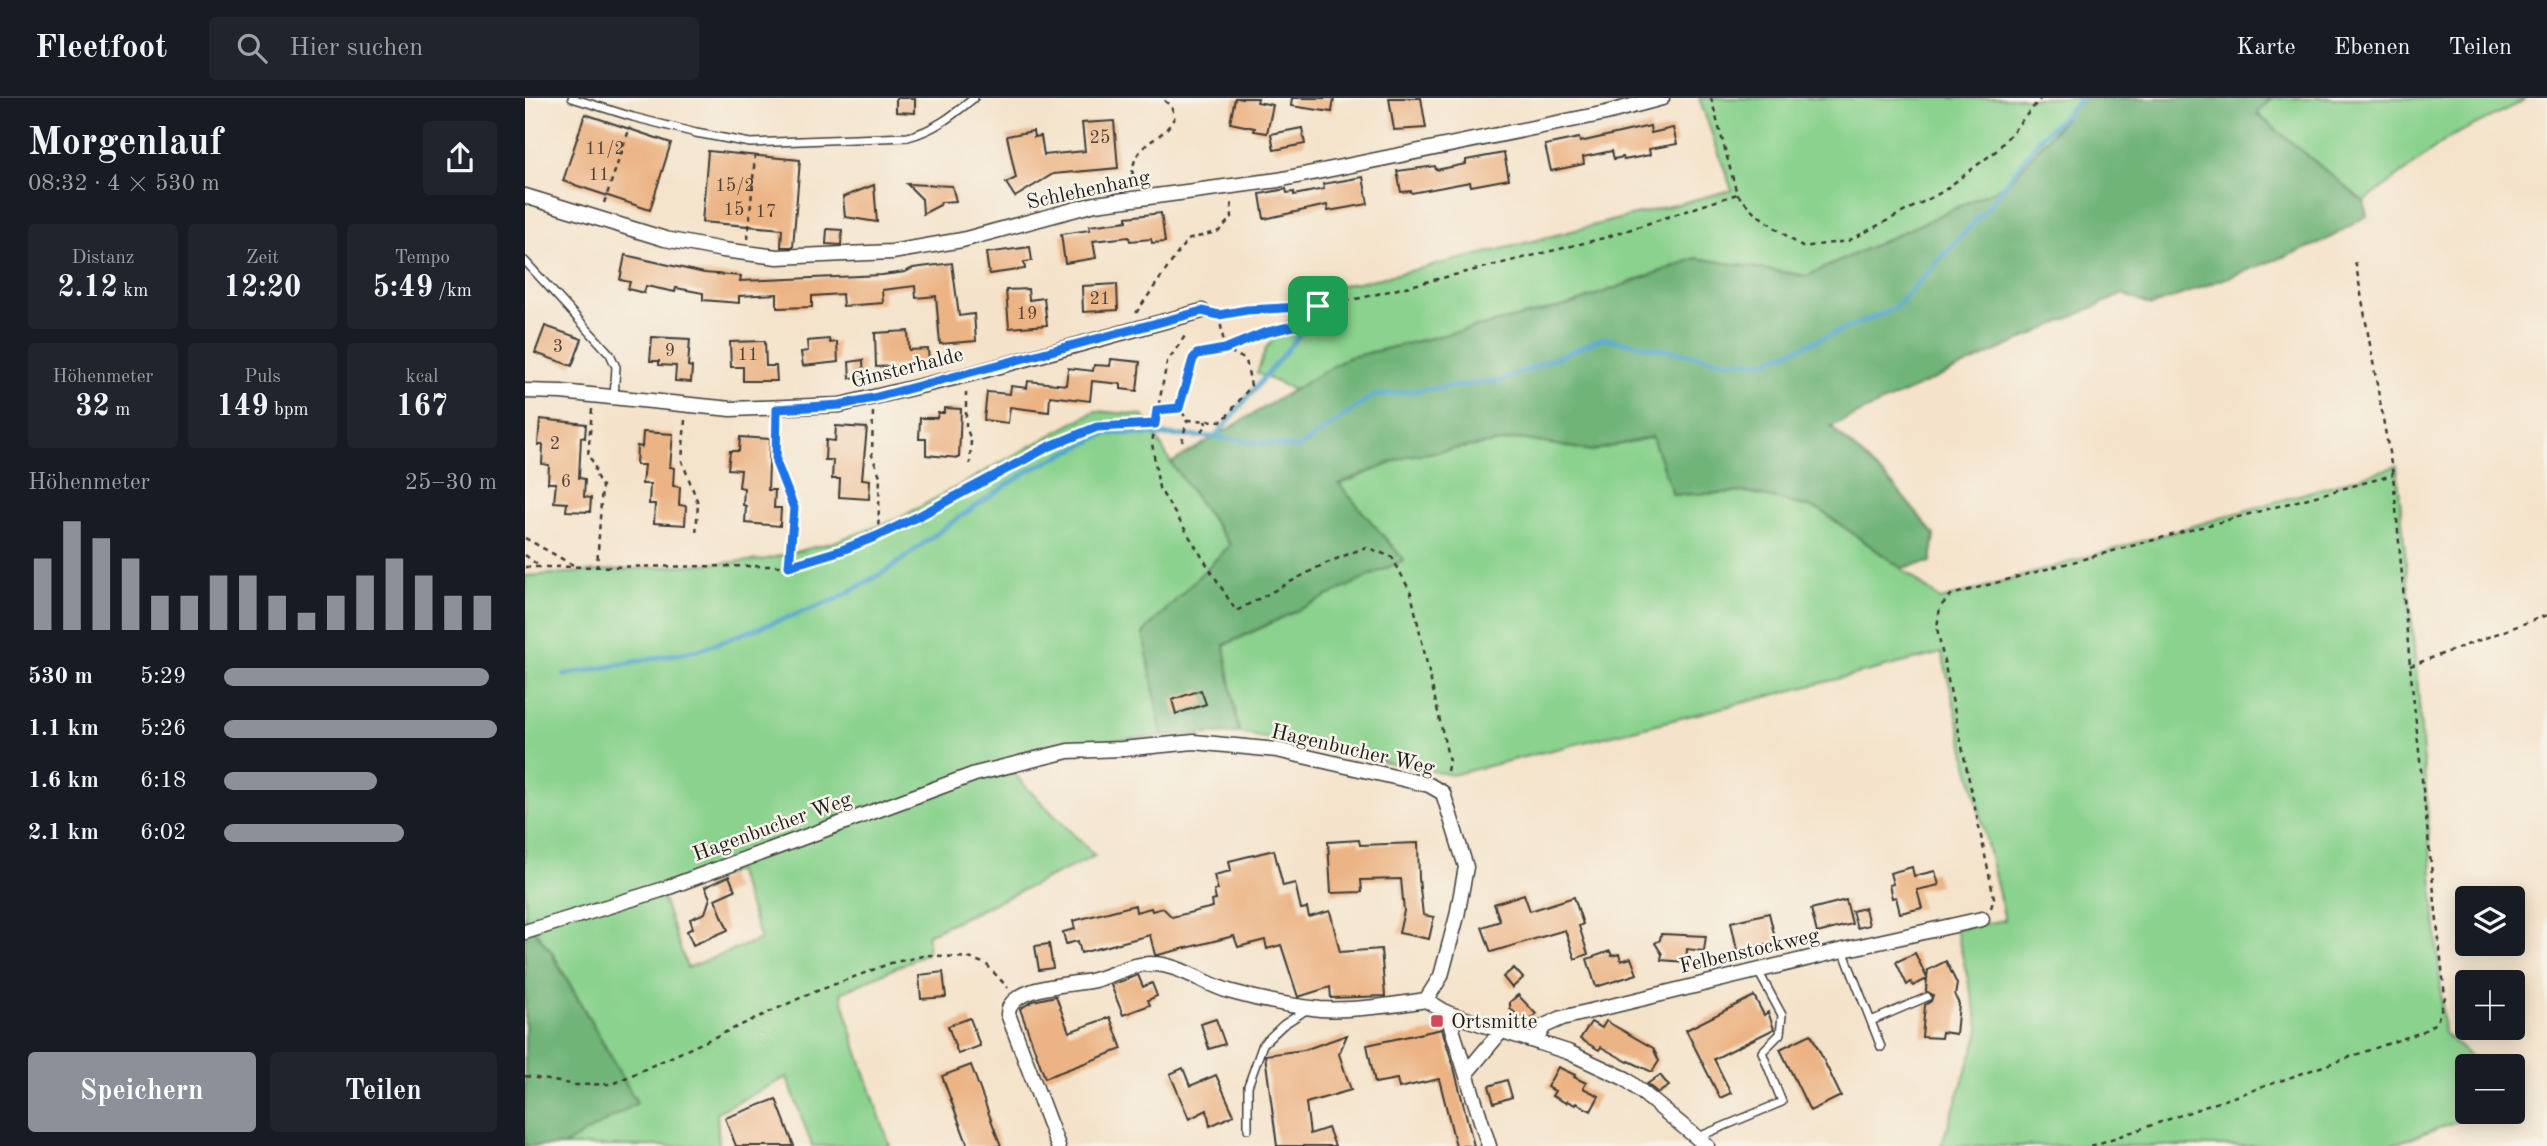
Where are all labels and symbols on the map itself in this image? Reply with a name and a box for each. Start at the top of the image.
house number: 25 [1090,129,1110,147]
house number: 11/2 [585,140,625,158]
house number: 11 [589,166,609,184]
street label: Schlehenhang [1025,167,1153,214]
house number: 15/2 [715,177,755,195]
house number: 15 [724,201,744,219]
house number: 17 [756,203,776,221]
pin [1288,276,1348,336]
house number: 21 [1090,290,1110,308]
house number: 19 [1017,305,1037,323]
house number: 3 [553,338,563,356]
house number: 9 [665,342,675,360]
street label: Ginsterhalde [849,344,966,393]
house number: 11 [738,346,758,364]
house number: 2 [550,435,560,453]
house number: 6 [561,473,571,491]
street label: Hagenbucher Weg [1269,721,1437,780]
street label: Hagenbucher Weg [690,789,855,866]
street label: Felbenstockweg [1677,925,1822,978]
place label: Ortsmitte [1451,1012,1537,1033]
marker: Ortsmitte [1429,1013,1445,1029]

